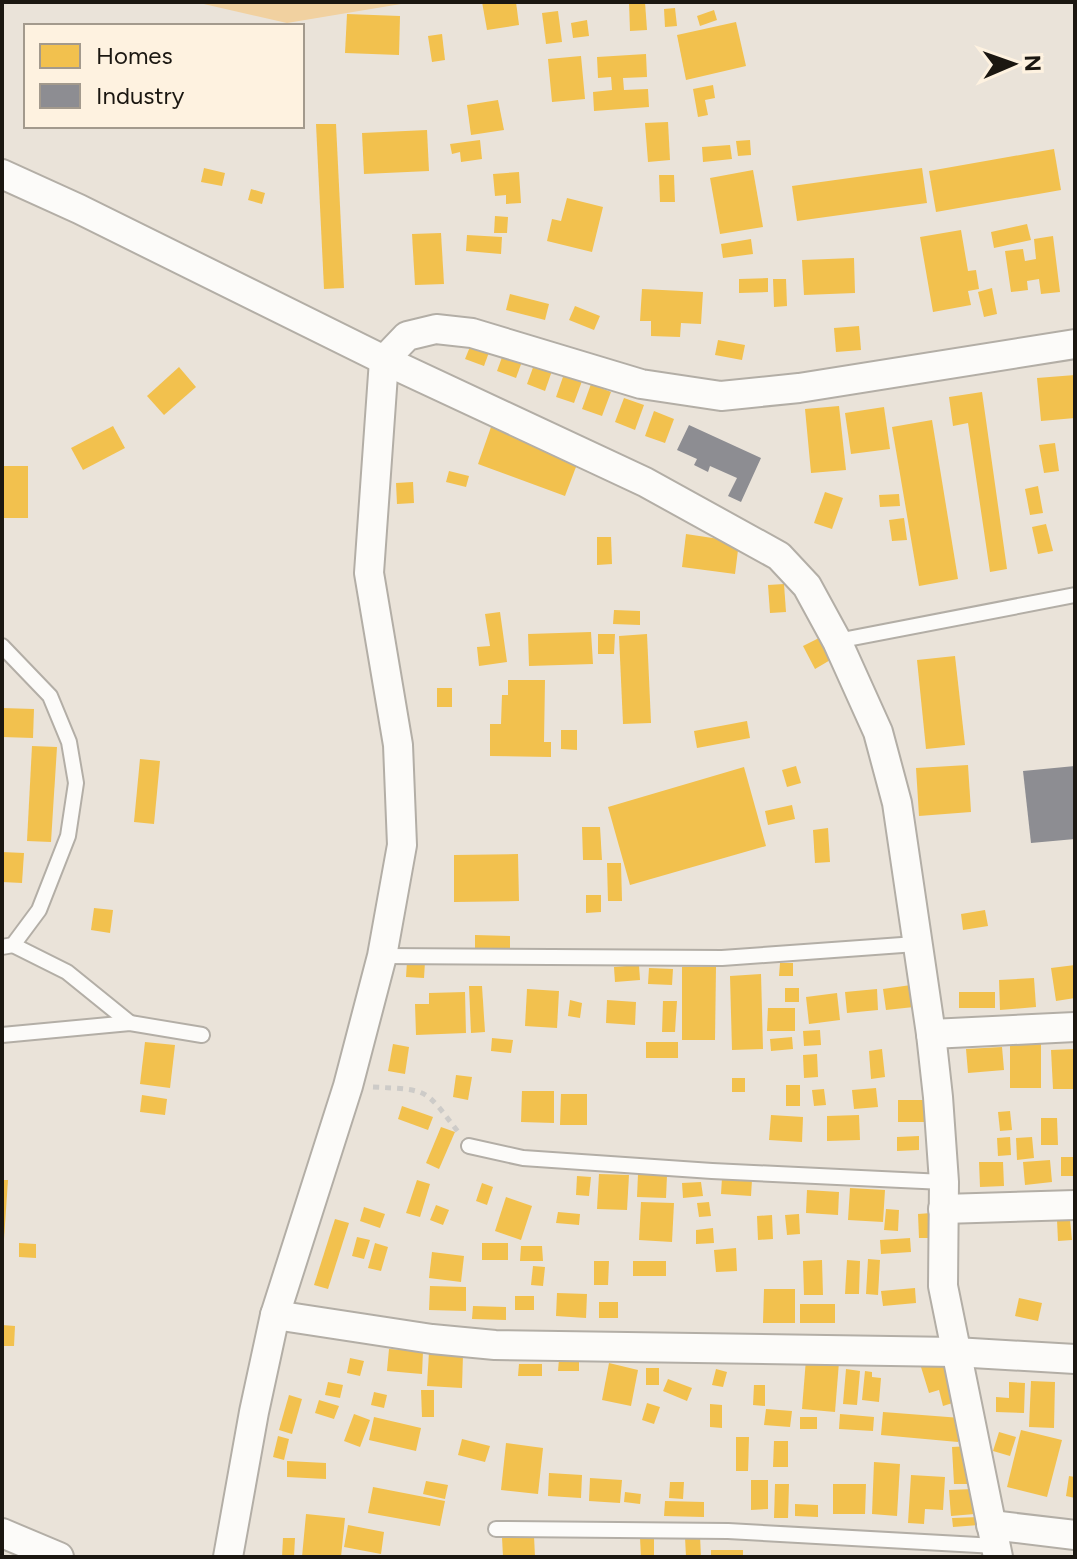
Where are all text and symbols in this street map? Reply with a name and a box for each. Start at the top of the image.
legend [24,24,304,128]
north arrow [973,24,1053,104]
text: Homes [96,41,173,70]
text: N [1019,54,1046,72]
text: Industry [96,81,185,110]

